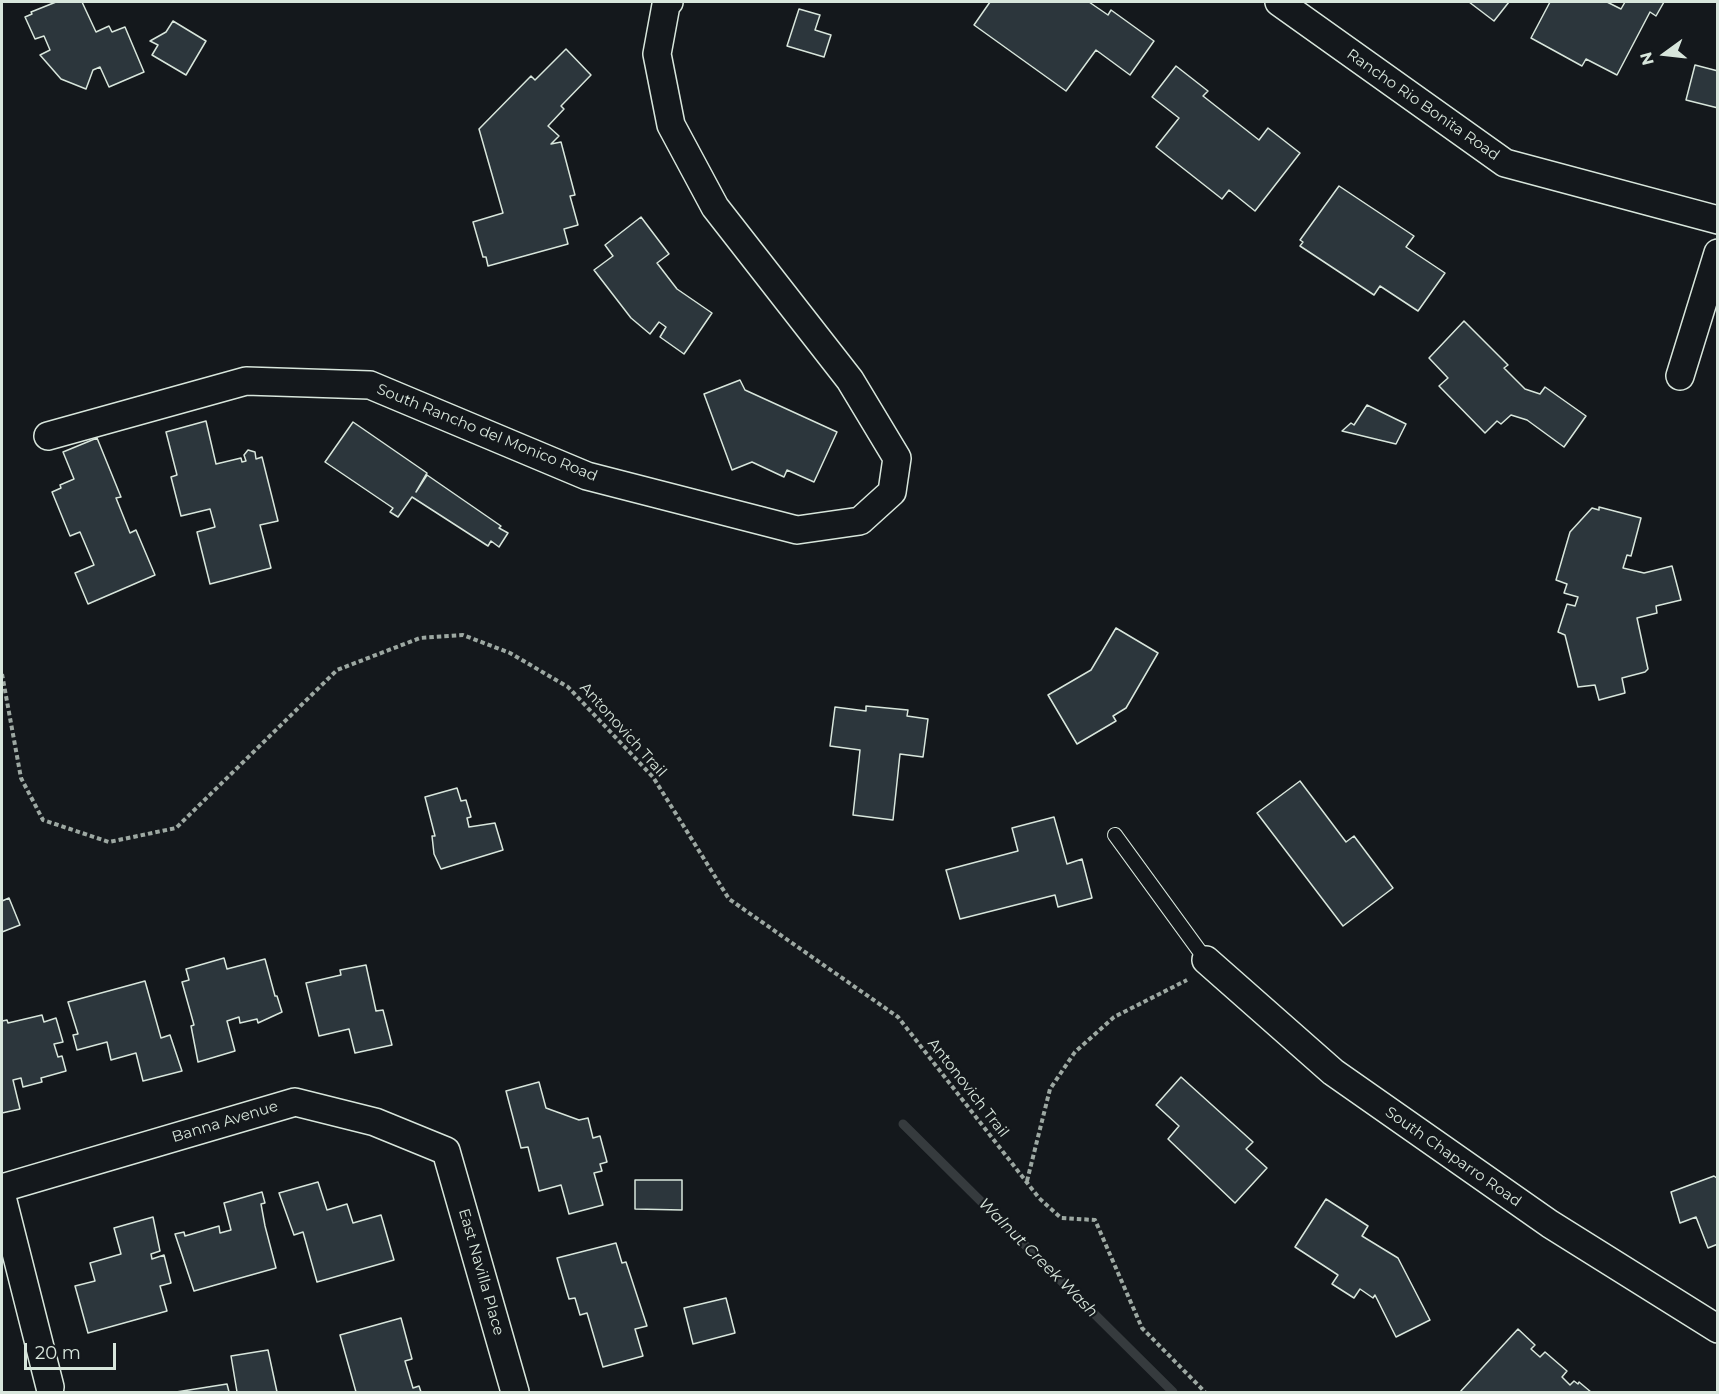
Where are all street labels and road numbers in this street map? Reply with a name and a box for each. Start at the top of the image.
street label: Rancho Rio Bonita Road [1343,45,1503,165]
street label: South Rancho del Monico Road [374,380,600,486]
street label: Antonovich Trail [576,679,670,781]
street label: Antonovich Trail [924,1035,1012,1141]
street label: Banna Avenue [170,1097,280,1147]
street label: South Chaparro Road [1382,1103,1524,1211]
street label: East Navilla Place [454,1207,508,1337]

